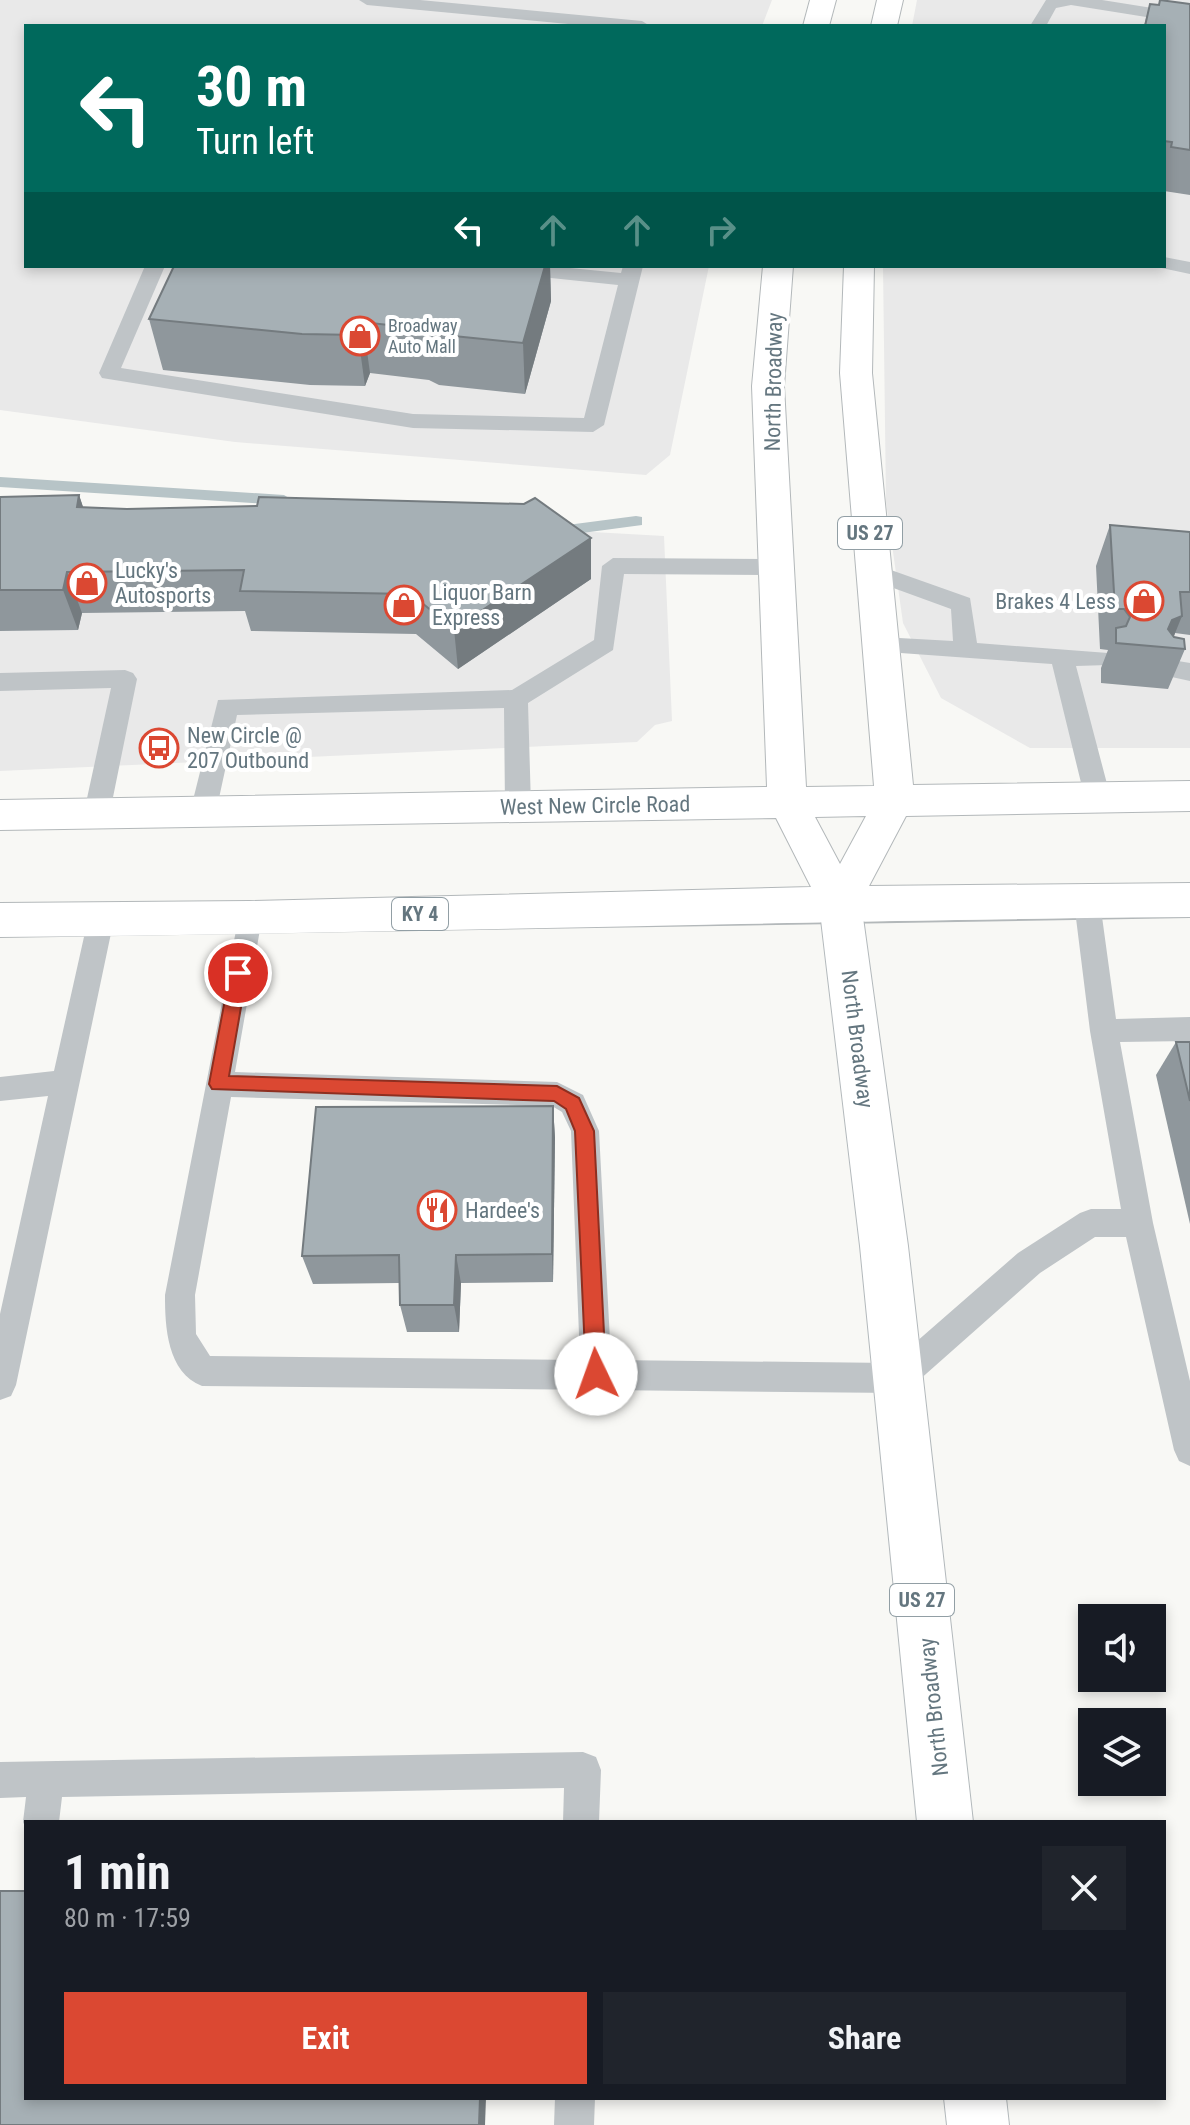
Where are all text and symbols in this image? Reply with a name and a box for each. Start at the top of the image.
text: 30 m [196,54,307,120]
icon: left [64,56,168,160]
text: Turn left [196,121,314,163]
icon: left [447,208,491,252]
icon: ahead [531,208,575,252]
icon: ahead [615,208,659,252]
icon: right [699,208,743,252]
street label: North Broadway [760,312,787,452]
shop icon: Broadway Auto Mall [339,315,381,357]
place label: Broadway Auto Mall [388,315,458,357]
road number: US 27 [838,517,902,549]
place label: Lucky's Autosports [115,558,211,608]
shop icon: Lucky's Autosports [66,562,108,604]
place label: Liquor Barn Express [432,580,532,630]
shop icon: Brakes 4 Less [1123,580,1165,622]
shop icon: Liquor Barn Express [383,584,425,626]
place label: Brakes 4 Less [995,589,1116,614]
place label: New Circle @ 207 Outbound [187,723,309,773]
bus stop icon: New Circle @ 207 Outbound [138,727,180,769]
street label: West New Circle Road [500,791,690,820]
road number: KY 4 [392,898,448,930]
pin [204,939,272,1007]
icon: arrive [216,951,260,995]
street label: North Broadway [837,969,878,1110]
restaurant icon: Hardee's [416,1189,458,1231]
place label: Hardee's [465,1198,540,1223]
position arrow [554,1332,638,1416]
road number: US 27 [890,1584,954,1616]
map controls [1078,1604,1166,1796]
button: sound [1078,1604,1166,1692]
street label: North Broadway [914,1637,953,1777]
button: layers [1078,1708,1166,1796]
text: 1 min [64,1844,171,1901]
button: close [1042,1846,1126,1930]
text: 80 m · 17:59 [64,1903,191,1933]
button: Exit [64,1992,587,2084]
button: Share [603,1992,1126,2084]

